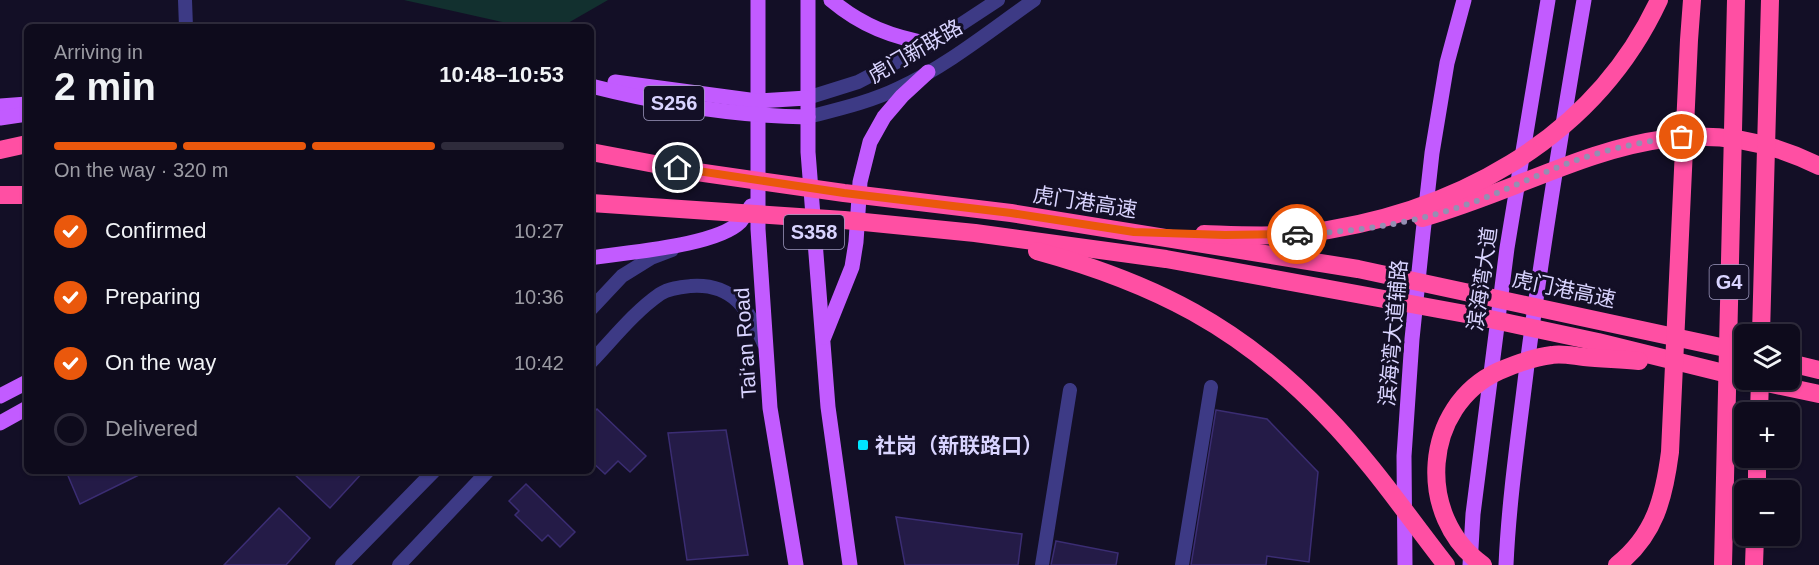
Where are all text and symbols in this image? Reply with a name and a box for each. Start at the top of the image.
street label: 虎门新联路 [864,15,966,87]
text: Arriving in [54,41,143,63]
text: 10:48–10:53 [439,62,564,87]
text: 2 min [54,65,156,108]
road number: S256 [644,86,704,120]
pin [1656,111,1707,162]
icon: bag [1665,120,1698,153]
pin [652,142,703,193]
icon: home [661,151,694,184]
text: On the way · 320 m [54,159,229,181]
street label: 虎门港高速 [1031,182,1139,222]
courier [1267,204,1327,264]
icon: check [54,215,87,248]
road number: S358 [784,215,844,249]
text: Confirmed [105,218,206,243]
icon: car [1281,218,1314,251]
text: 10:27 [514,220,564,242]
street label: 滨海湾大道 [1463,225,1501,333]
street label: 滨海湾大道辅路 [1375,259,1411,407]
road number: G4 [1710,265,1748,299]
street label: 虎门港高速 [1510,267,1618,311]
icon: check [54,281,87,314]
text: Preparing [105,284,200,309]
text: 10:36 [514,286,564,308]
street label: Tai‘an Road [730,287,760,399]
map controls [1734,324,1800,546]
button: layers [1734,324,1800,390]
icon: check [54,347,87,380]
text: On the way [105,350,216,375]
text: 10:42 [514,352,564,374]
button: + [1734,402,1800,468]
text: Delivered [105,416,198,441]
place label: 社岗（新联路口） [875,434,1043,457]
marker: 社岗（新联路口） [856,438,870,452]
button: − [1734,480,1800,546]

